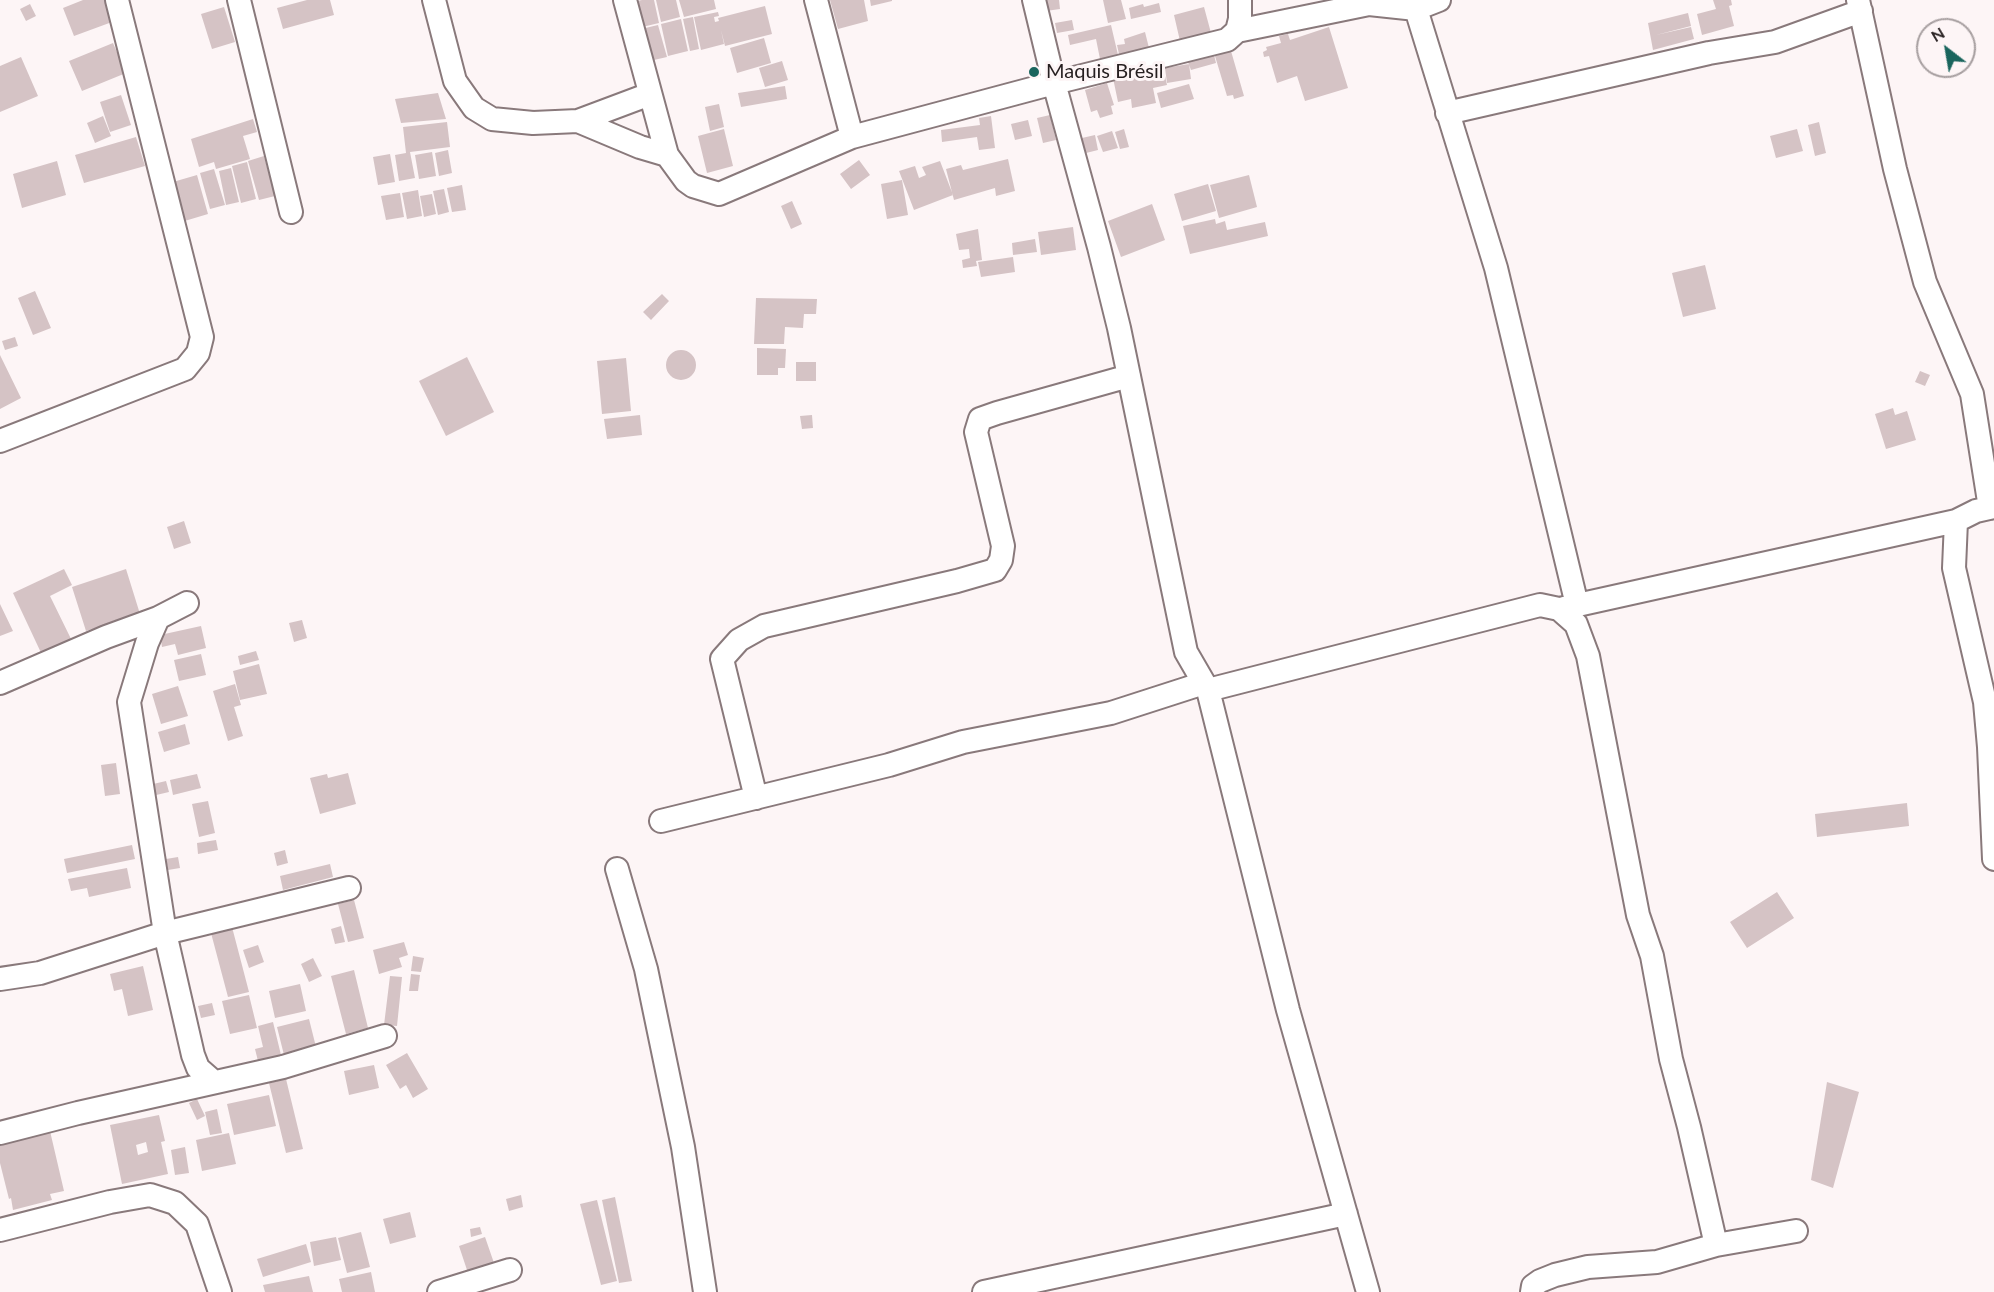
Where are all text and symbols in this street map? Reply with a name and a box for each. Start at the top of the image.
north arrow [1916,18,1976,78]
text: N [1927,23,1948,45]
place label: Maquis Brésil [1046,60,1163,84]
marker: Maquis Brésil [1027,65,1041,79]

